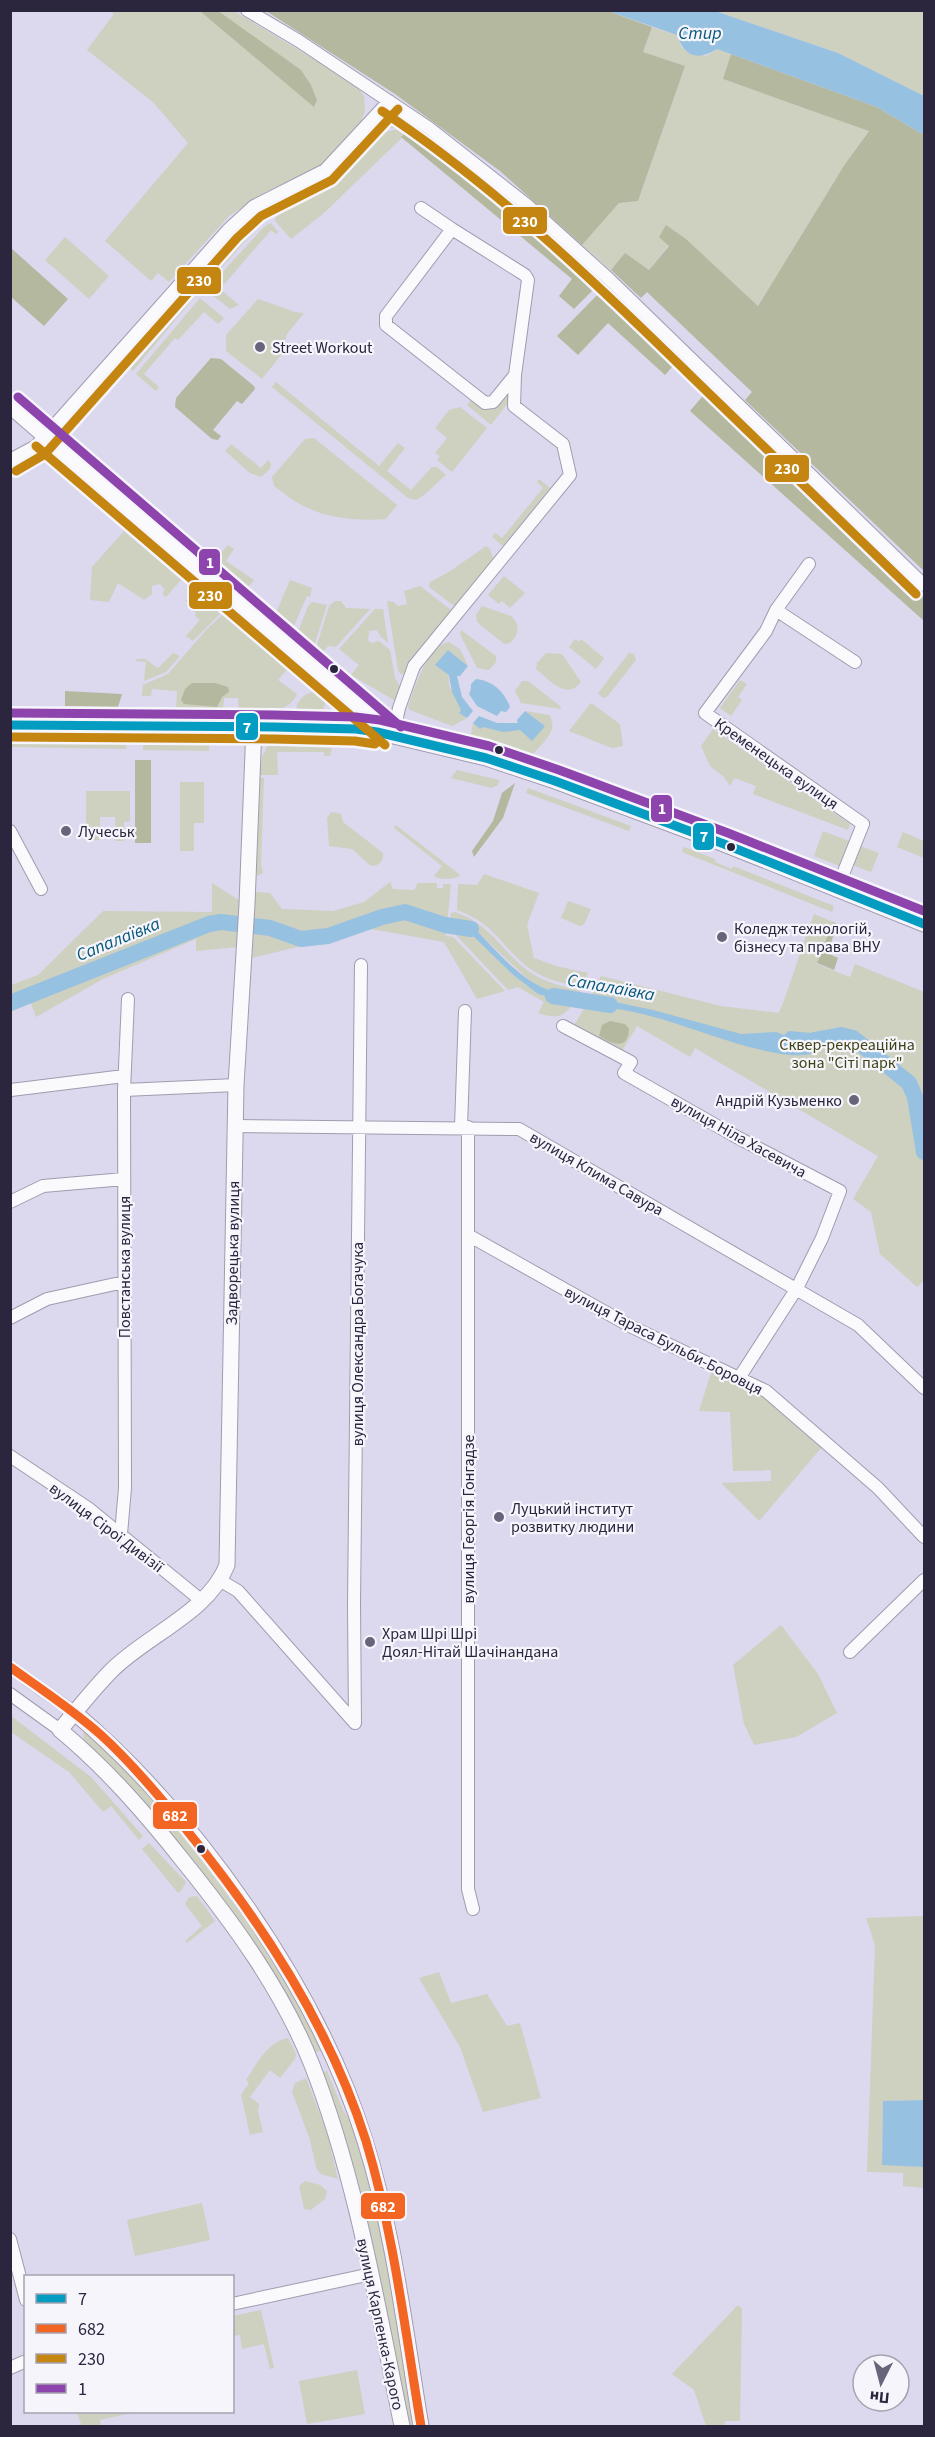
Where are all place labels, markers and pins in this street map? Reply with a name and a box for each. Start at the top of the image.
place label: Street Workout [272,337,373,359]
marker: Street Workout [253,340,267,354]
unlabelled marker [328,663,340,675]
unlabelled marker [493,744,505,756]
place label: Лучеськ [78,821,135,843]
marker: Лучеськ [59,824,73,838]
unlabelled marker [725,841,737,853]
place label: Коледж технологій, бізнесу та права ВНУ [734,918,881,958]
marker: Коледж технологій, бізнесу та права ВНУ [715,930,729,944]
place label: Андрій Кузьменко [716,1090,842,1112]
marker: Андрій Кузьменко [847,1093,861,1107]
place label: Луцький інститут розвитку людини [511,1498,634,1538]
marker: Луцький інститут розвитку людини [492,1510,506,1524]
place label: Храм Шрі Шрі Доял-Нітай Шачінандана [382,1623,558,1663]
marker: Храм Шрі Шрі Доял-Нітай Шачінандана [363,1635,377,1649]
unlabelled marker [195,1843,207,1855]

